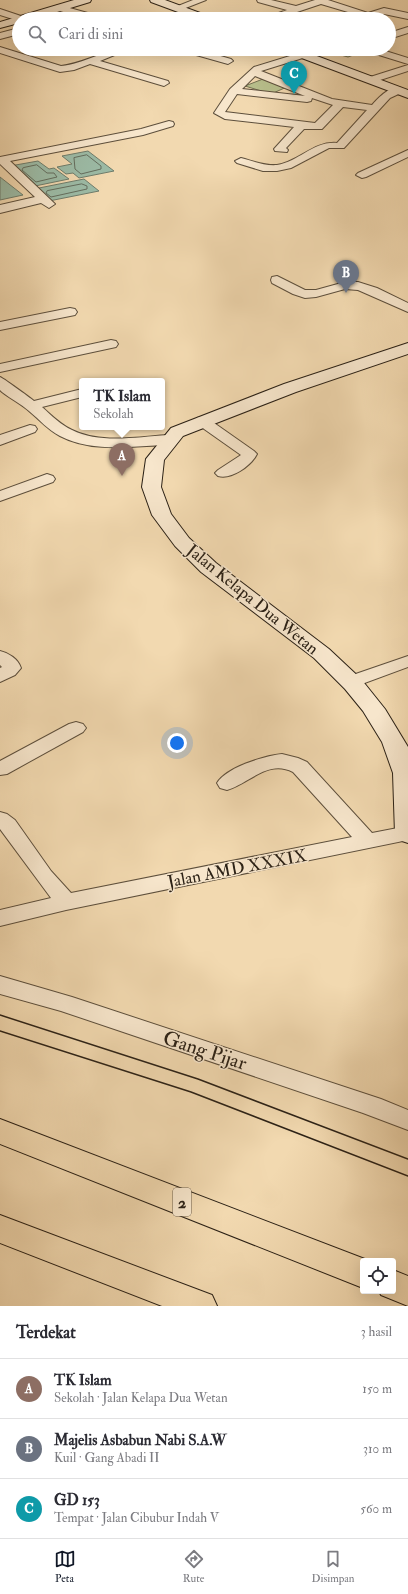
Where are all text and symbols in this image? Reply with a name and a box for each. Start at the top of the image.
search box [12,12,396,56]
icon: search [26,23,48,45]
text: Cari di sini [58,25,123,44]
pin: C [281,61,307,94]
pin: B [333,260,359,293]
popup [79,378,165,430]
text: TK Islam [93,387,151,406]
text: Sekolah [93,406,134,422]
pin: A [109,443,135,476]
street label: Jalan Kelapa Dua Wetan [181,539,323,660]
your location [167,733,187,753]
street label: Jalan AMD XXXIX [165,845,309,893]
street label: Gang Pijar [160,1025,250,1076]
road number: 2 [173,1188,191,1216]
map controls [360,1258,396,1294]
button: locate [360,1258,396,1294]
text: Terdekat [16,1322,76,1343]
text: 3 hasil [361,1324,392,1340]
text: TK Islam [54,1371,112,1390]
text: A [25,1381,33,1397]
text: 150 m [362,1381,392,1397]
text: Sekolah · Jalan Kelapa Dua Wetan [54,1390,228,1406]
text: Majelis Asbabun Nabi S.A.W [54,1431,227,1450]
text: B [25,1441,33,1457]
text: 310 m [363,1441,392,1457]
text: Kuil · Gang Abadi II [54,1450,160,1466]
text: GD 153 [54,1491,100,1510]
text: C [24,1501,34,1517]
text: 560 m [360,1501,392,1517]
text: Tempat · Jalan Cibubur Indah V [54,1510,219,1526]
tab: Peta [54,1548,76,1585]
tab: Rute [183,1548,205,1585]
tab: Disimpan [312,1548,354,1585]

